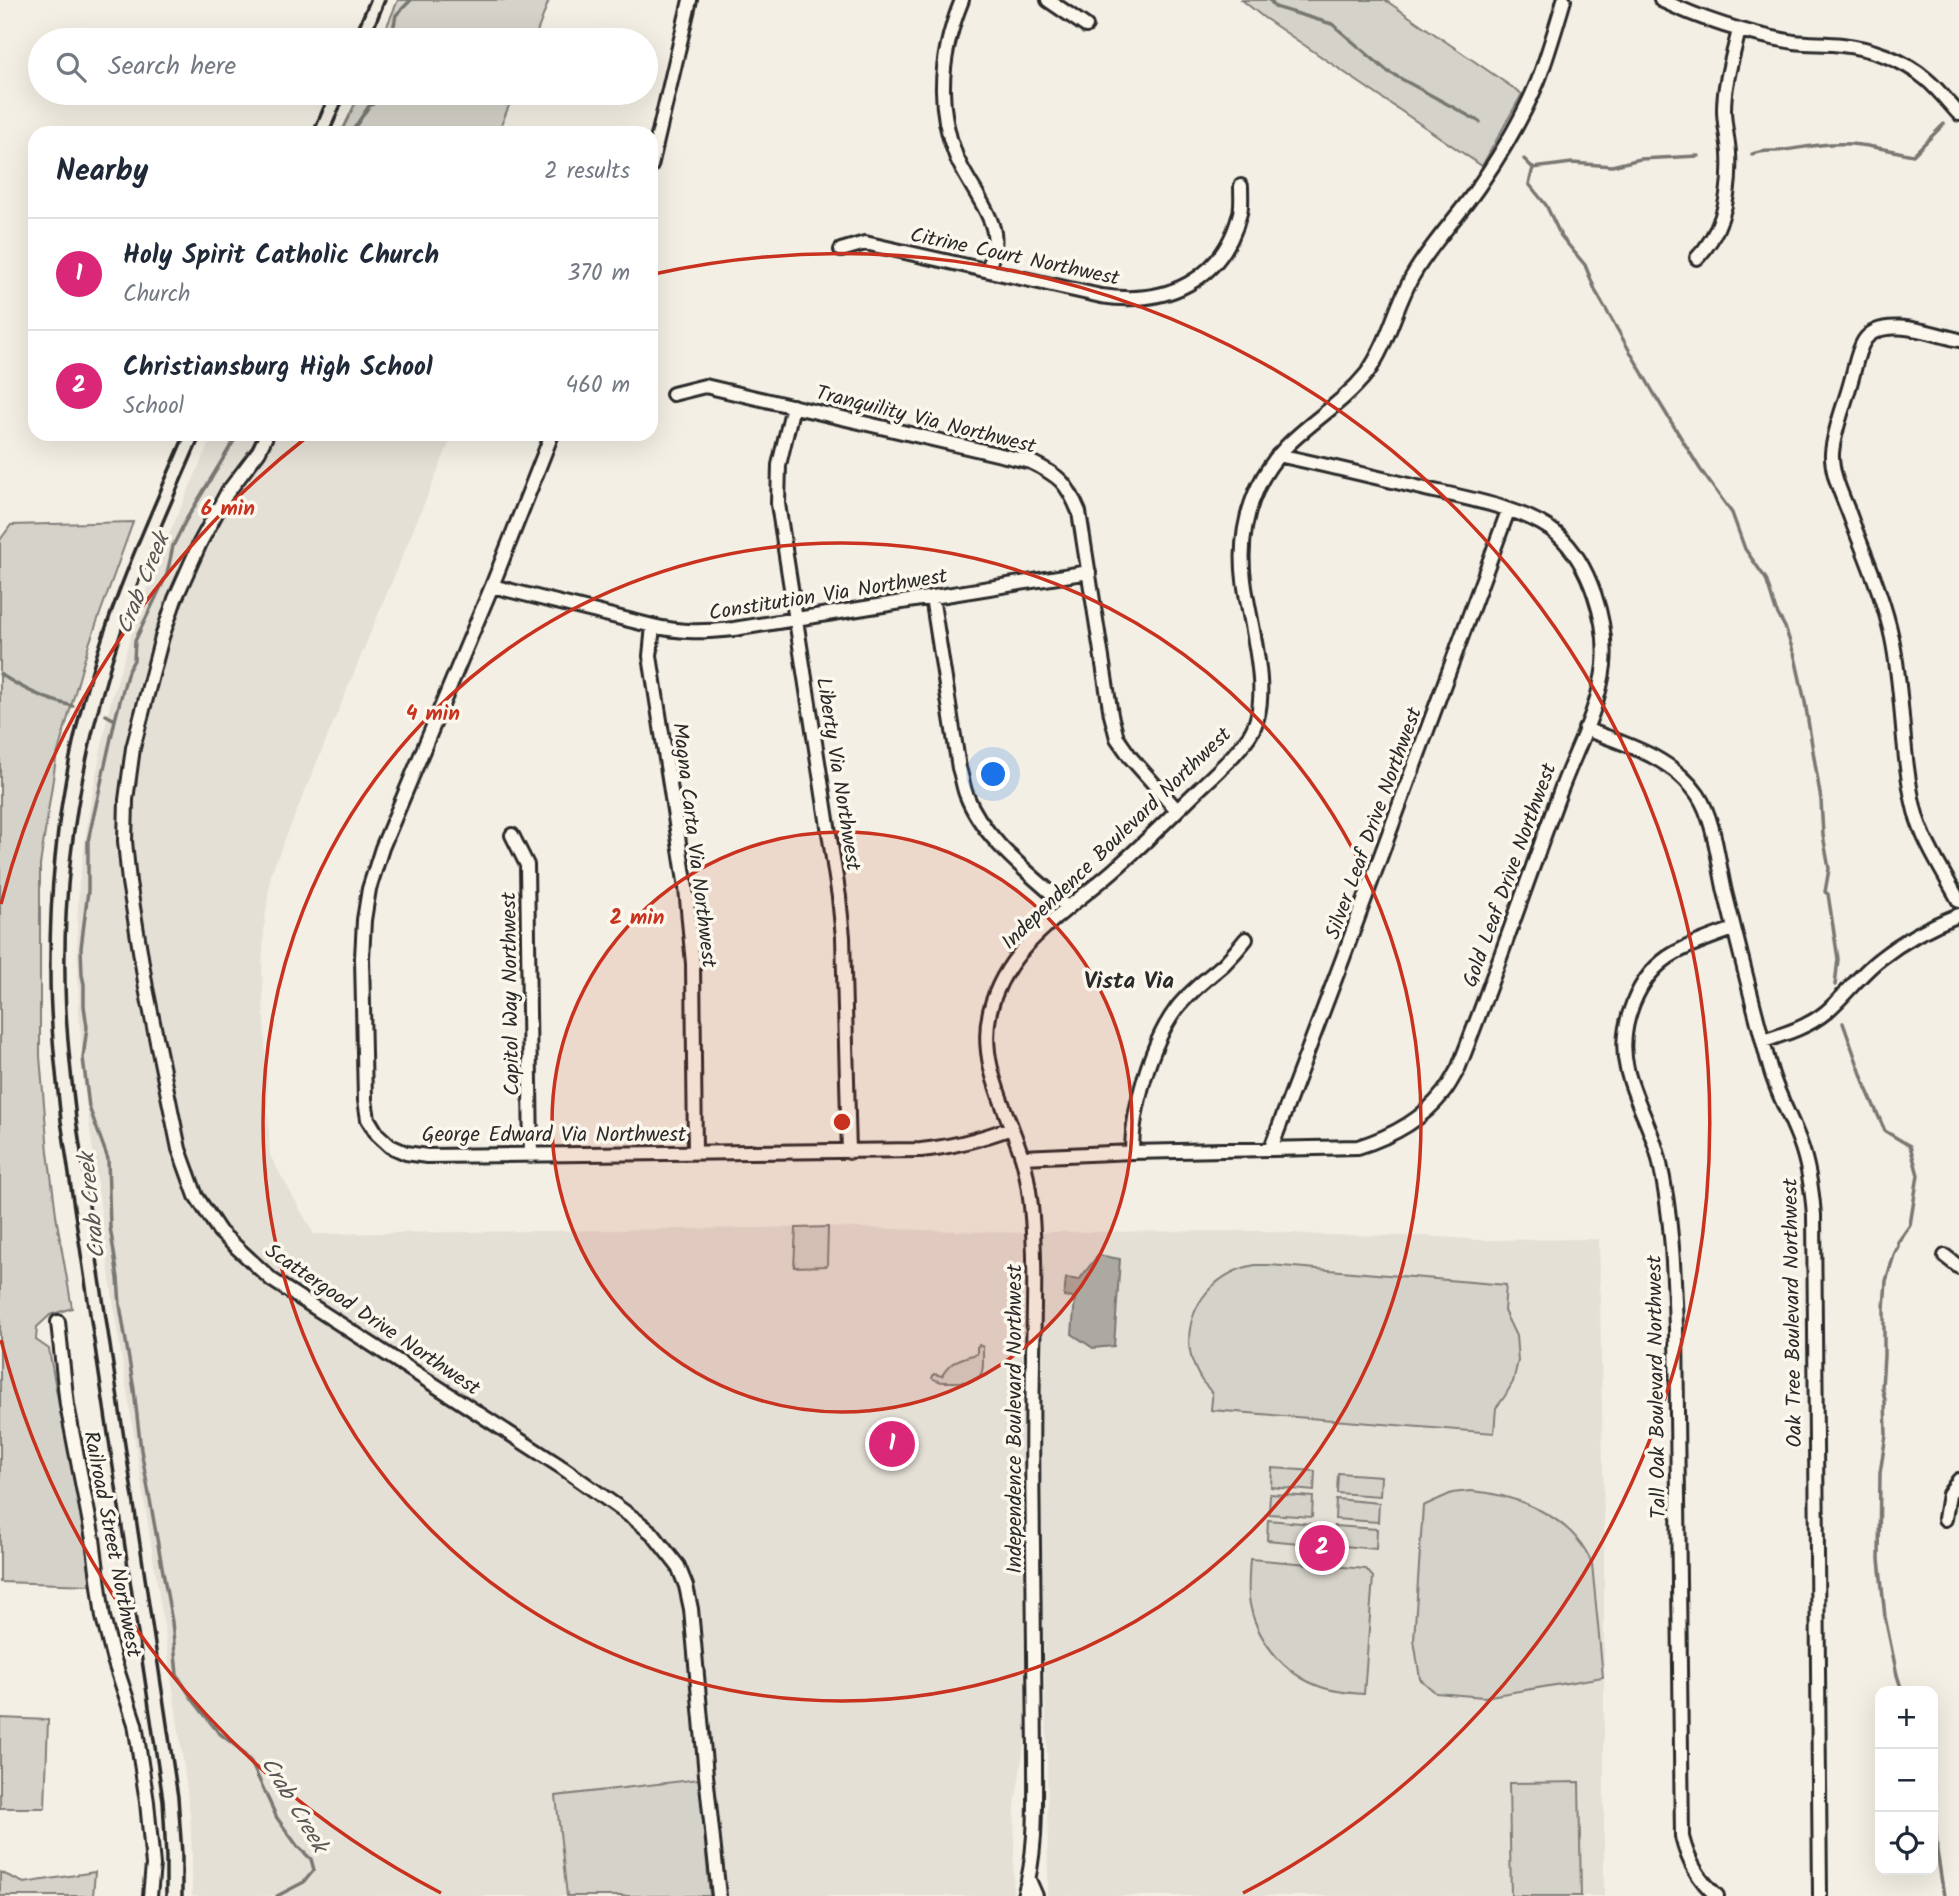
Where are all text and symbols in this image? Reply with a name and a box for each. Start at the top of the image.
search box [28,28,658,105]
text: Search here [108,46,236,88]
icon: search [52,48,90,86]
text: Nearby [56,148,148,196]
text: 2 results [544,154,630,190]
street label: Citrine Court Northwest [907,219,1123,296]
text: Holy Spirit Catholic Church [123,235,439,277]
text: 1 [76,256,82,292]
text: 370 m [567,256,630,292]
text: Church [123,277,190,313]
text: Christiansburg High School [123,347,433,389]
text: 2 [72,368,86,404]
text: 460 m [566,368,630,404]
street label: Tranquility Via Northwest [812,377,1040,464]
text: School [123,389,184,425]
text: 6 min [201,493,255,526]
water label: Crab Creek [107,525,182,640]
street label: Constitution Via Northwest [707,560,951,631]
street label: Liberty Via Northwest [806,675,869,874]
text: 4 min [406,698,460,731]
street label: Silver Leaf Drive Northwest [1317,702,1432,944]
street label: Independence Boulevard Northwest [994,719,1240,958]
street label: Magna Carta Via Northwest [662,721,725,971]
your location [976,757,1010,791]
street label: Gold Leaf Drive Northwest [1454,758,1567,992]
street label: Capitol Way Northwest [493,891,530,1096]
text: 2 min [610,902,664,935]
district label: Vista Via [1084,964,1174,1000]
centre of rings [830,1110,854,1134]
street label: George Edward Via Northwest [422,1119,687,1152]
water label: Crab Creek [69,1148,116,1261]
street label: Oak Tree Boulevard Northwest [1775,1177,1812,1448]
street label: Scattergood Drive Northwest [258,1236,487,1405]
street label: Tall Oak Boulevard Northwest [1639,1254,1676,1519]
street label: Independence Boulevard Northwest [999,1263,1032,1574]
pin: 1 [869,1418,915,1470]
street label: Railroad Street Northwest [73,1428,150,1661]
pin: 2 [1299,1522,1345,1574]
map controls [1875,1686,1938,1875]
button: + [1875,1686,1938,1749]
button: − [1875,1749,1938,1812]
water label: Crab Creek [250,1750,338,1863]
button: locate [1875,1812,1938,1875]

